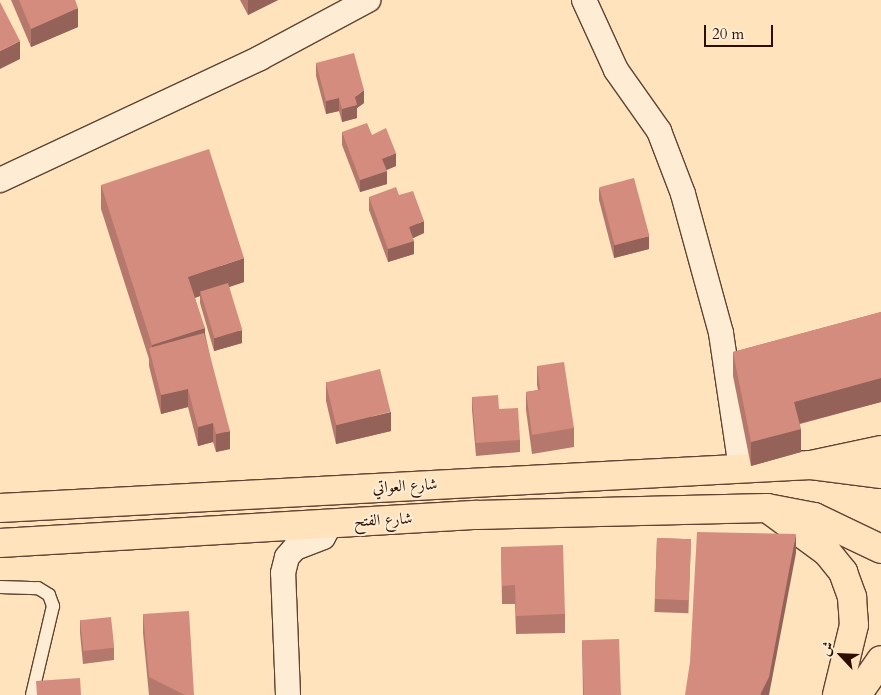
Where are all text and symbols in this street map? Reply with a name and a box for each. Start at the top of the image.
scale bar [706,15,775,47]
text: 20 m [712,24,744,44]
street label: شارع العواتي [372,475,438,497]
street label: شارع الفتح [353,509,413,531]
north arrow [816,630,866,680]
text: ش [815,638,838,659]

